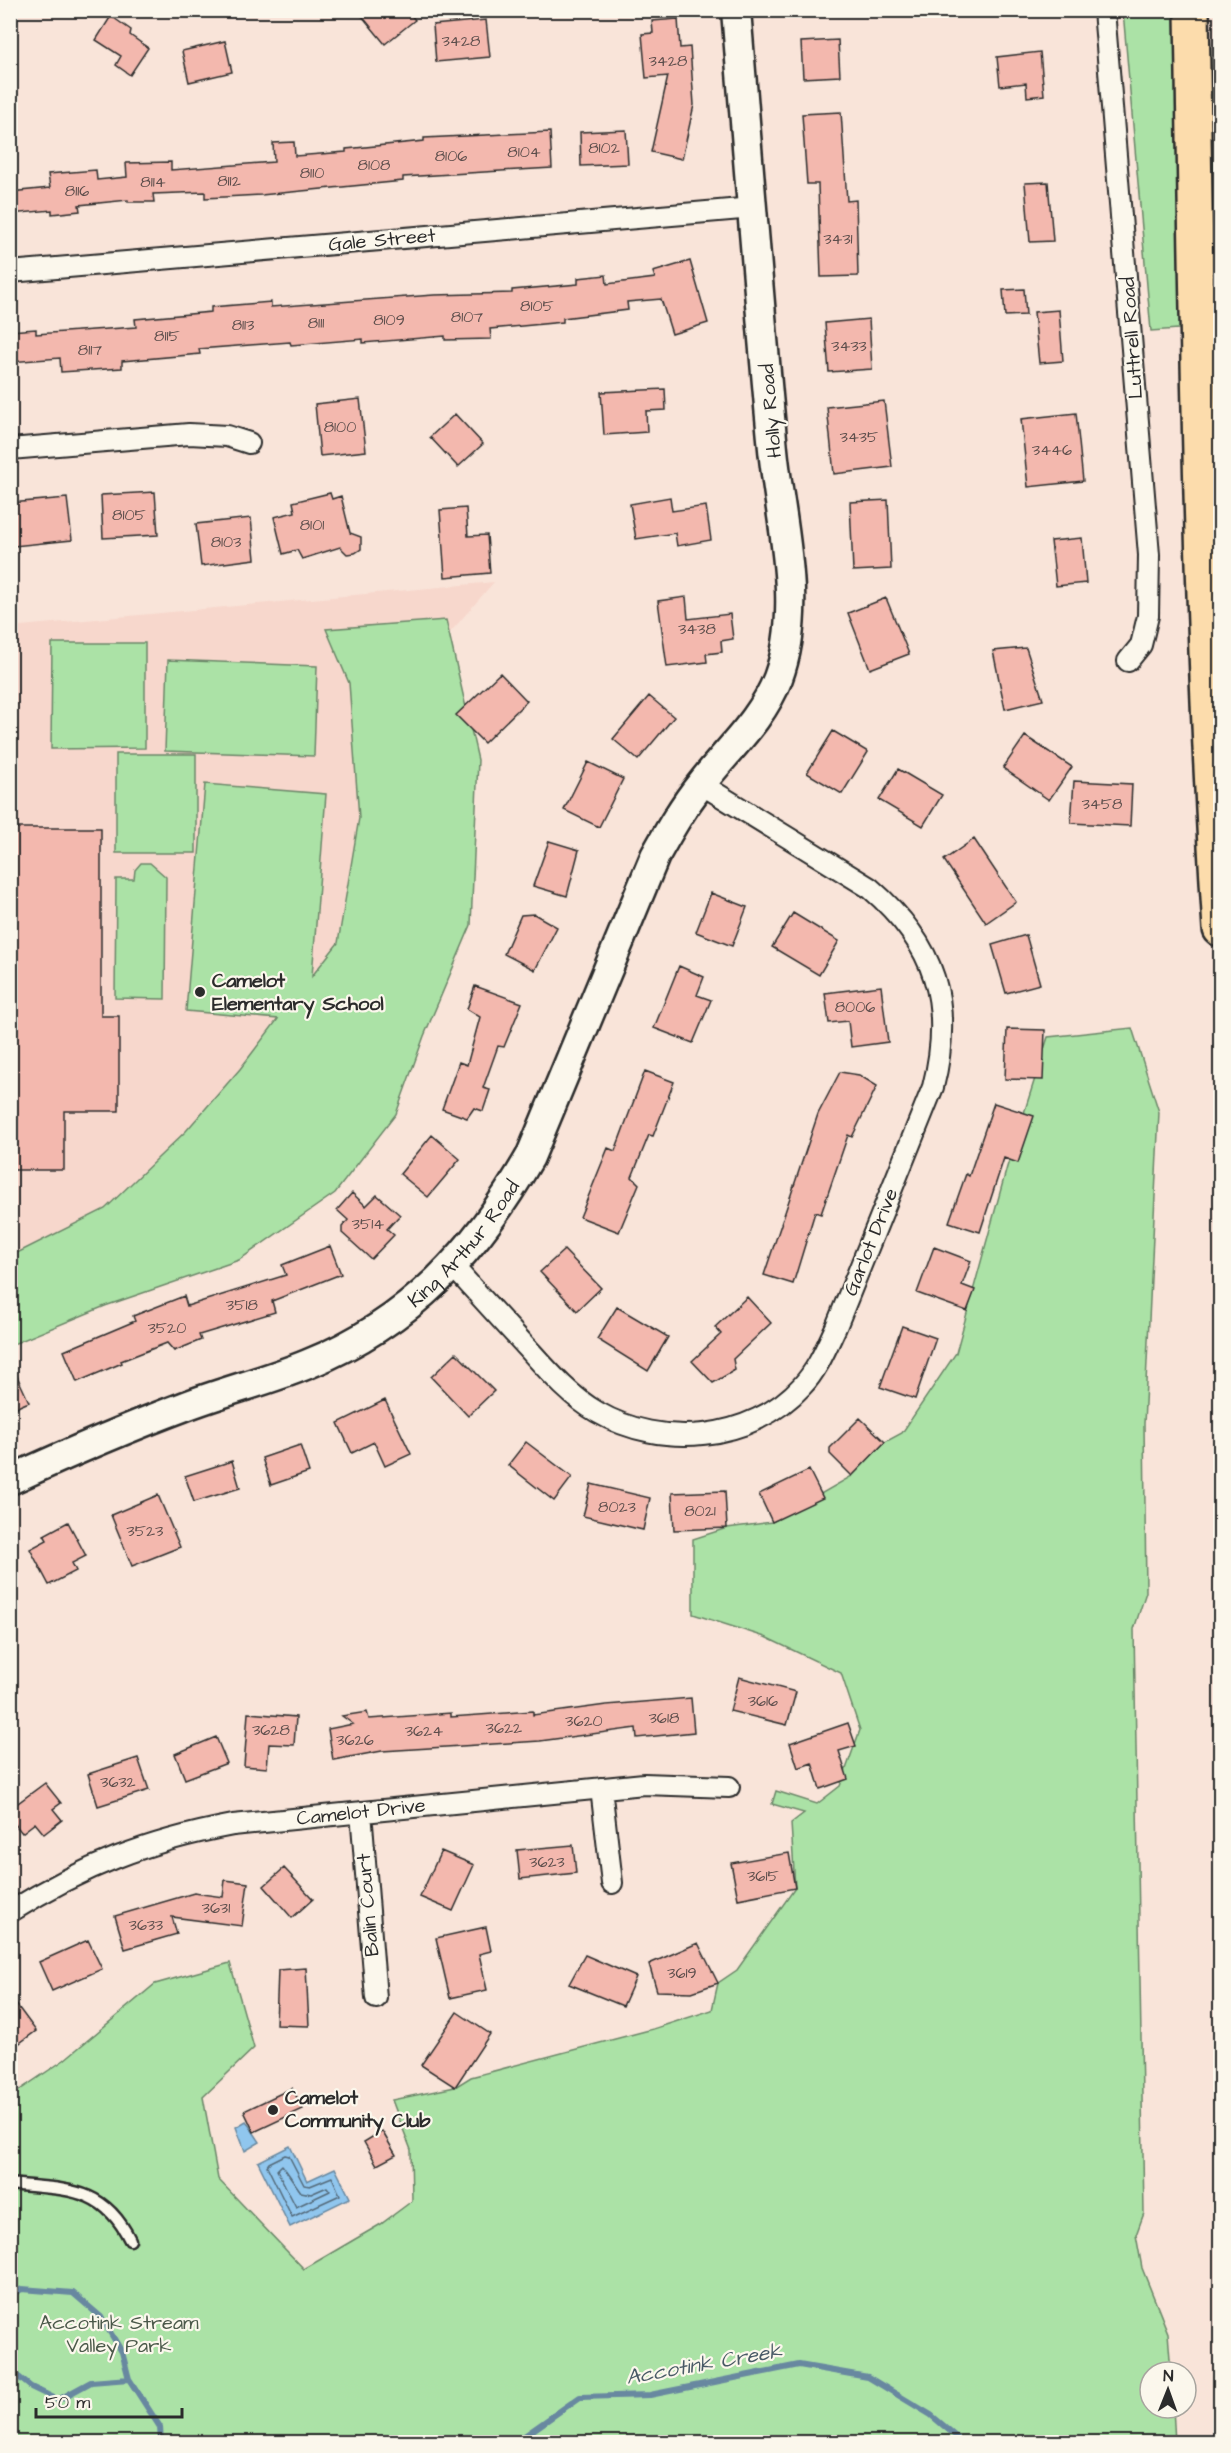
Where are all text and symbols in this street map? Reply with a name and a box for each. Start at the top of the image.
house number: 3428 [442,30,480,52]
house number: 3428 [649,50,687,72]
house number: 8102 [588,137,620,159]
house number: 8104 [507,141,541,163]
house number: 8106 [435,145,467,167]
house number: 8108 [358,154,390,176]
house number: 8110 [300,162,324,184]
house number: 8112 [217,170,241,192]
house number: 8114 [140,171,166,193]
house number: 8116 [65,180,89,202]
street label: Gale Street [327,221,437,259]
house number: 3431 [823,228,853,250]
street label: Luttrell Road [1114,276,1150,400]
house number: 8105 [520,295,555,317]
house number: 8107 [451,306,483,328]
house number: 8109 [373,309,405,331]
house number: 8111 [308,312,324,334]
house number: 8113 [232,314,254,336]
house number: 8115 [154,325,181,347]
house number: 3433 [831,335,867,357]
house number: 8117 [78,339,102,361]
street label: Holly Road [753,363,790,459]
house number: 8100 [324,416,356,438]
house number: 3435 [840,426,879,448]
house number: 3446 [1032,439,1072,461]
house number: 8105 [112,504,147,526]
house number: 8101 [300,514,324,536]
house number: 8103 [211,531,241,553]
house number: 3438 [678,618,716,640]
house number: 3458 [1082,793,1122,815]
place label: Camelot Elementary School [212,967,384,1019]
marker: Camelot Elementary School [193,985,207,999]
house number: 8006 [835,996,875,1018]
street label: King Arthur Road [402,1175,527,1314]
street label: Garlot Drive [837,1184,905,1300]
house number: 3514 [352,1213,384,1235]
house number: 3518 [226,1294,258,1316]
house number: 3520 [148,1317,186,1339]
house number: 8023 [598,1496,636,1518]
house number: 8021 [684,1500,716,1522]
house number: 3523 [127,1520,163,1542]
house number: 3616 [748,1690,778,1712]
house number: 3618 [649,1707,679,1729]
house number: 3620 [565,1710,603,1732]
house number: 3622 [486,1717,522,1739]
house number: 3628 [252,1719,290,1741]
house number: 3624 [405,1720,443,1742]
house number: 3626 [336,1729,374,1751]
house number: 3632 [100,1771,136,1793]
street label: Camelot Drive [295,1791,427,1833]
house number: 3623 [529,1851,565,1873]
street label: Balin Court [350,1852,386,1958]
house number: 3615 [747,1865,779,1887]
house number: 3631 [202,1897,230,1919]
house number: 3633 [129,1914,163,1936]
house number: 3619 [667,1962,697,1984]
place label: Camelot Community Club [285,2084,431,2136]
marker: Camelot Community Club [266,2103,280,2117]
park label: Accotink Stream Valley Park [39,2309,199,2361]
water label: Accotink Creek [624,2336,785,2392]
north arrow [1138,2360,1198,2420]
text: N [1163,2365,1173,2387]
scale bar [36,2381,182,2419]
text: 50 m [45,2390,90,2415]

